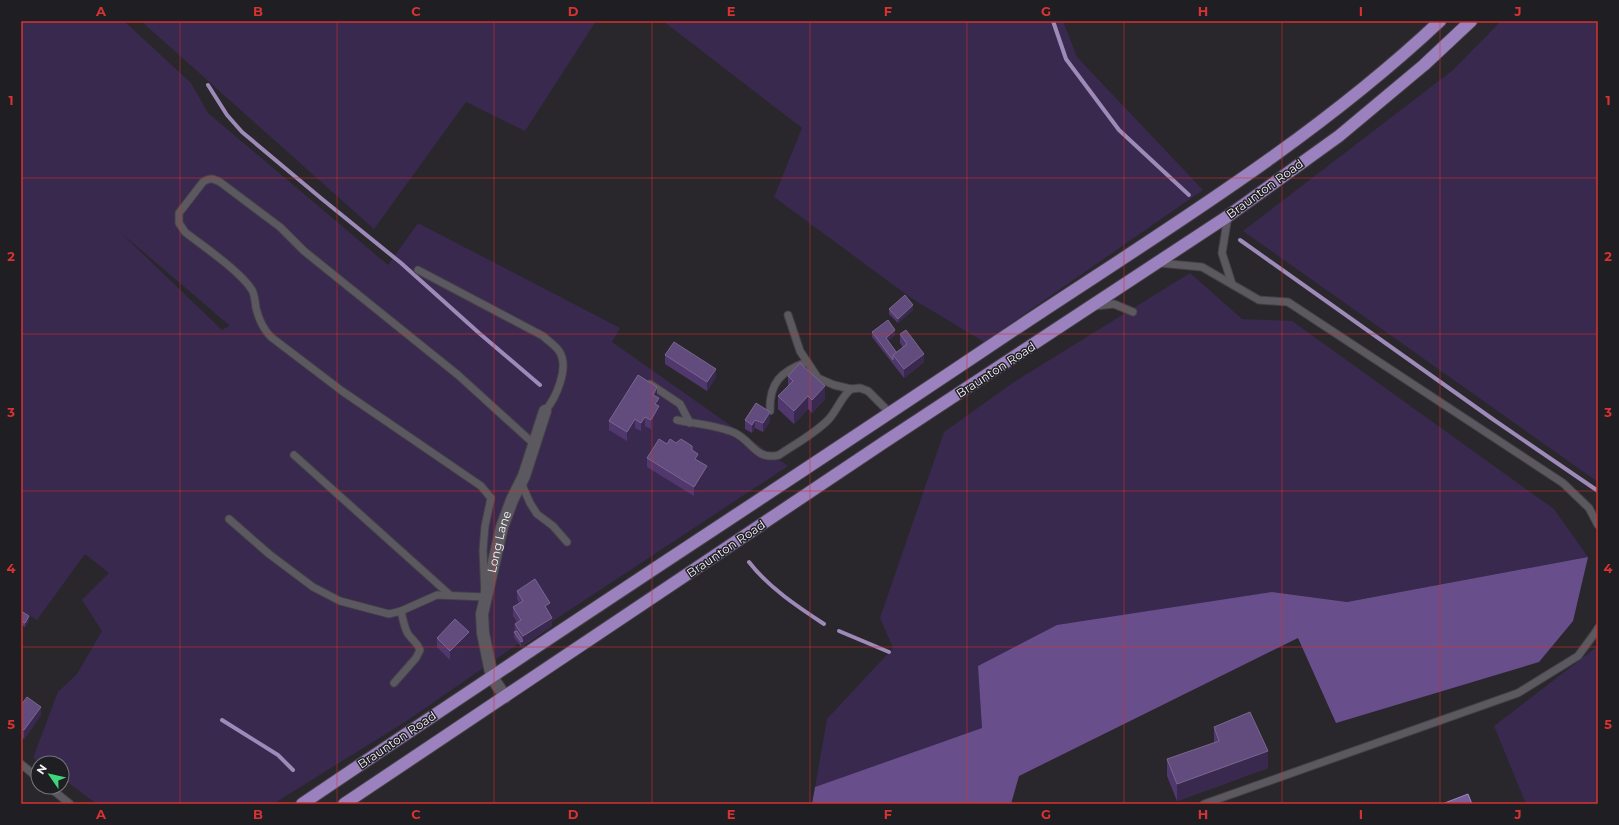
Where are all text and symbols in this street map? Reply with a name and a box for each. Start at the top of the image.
text: A [95,3,107,19]
text: B [253,3,263,19]
text: C [411,3,421,19]
text: D [568,3,579,19]
text: E [727,3,736,19]
text: F [884,3,892,19]
text: G [1041,3,1051,19]
text: H [1198,3,1208,19]
text: I [1359,3,1363,19]
text: J [1513,3,1522,19]
text: 1 [8,92,14,108]
text: 1 [1605,92,1611,108]
street label: Braunton Road [1223,156,1306,222]
text: 2 [7,248,15,264]
text: 2 [1604,248,1612,264]
street label: Braunton Road [953,338,1038,401]
text: 3 [6,404,15,420]
text: 3 [1603,404,1612,420]
street label: Long Lane [484,509,514,574]
street label: Braunton Road [684,517,768,580]
text: 4 [7,560,16,576]
text: 4 [1604,560,1613,576]
street label: Braunton Road [355,708,439,771]
text: 5 [7,716,15,732]
text: 5 [1604,716,1612,732]
north arrow [30,755,70,795]
text: N [33,762,50,777]
text: A [95,806,107,822]
text: B [253,806,263,822]
text: C [411,806,421,822]
text: D [568,806,579,822]
text: E [727,806,736,822]
text: F [884,806,892,822]
text: G [1041,806,1051,822]
text: H [1198,806,1208,822]
text: I [1359,806,1363,822]
text: J [1513,806,1522,822]

